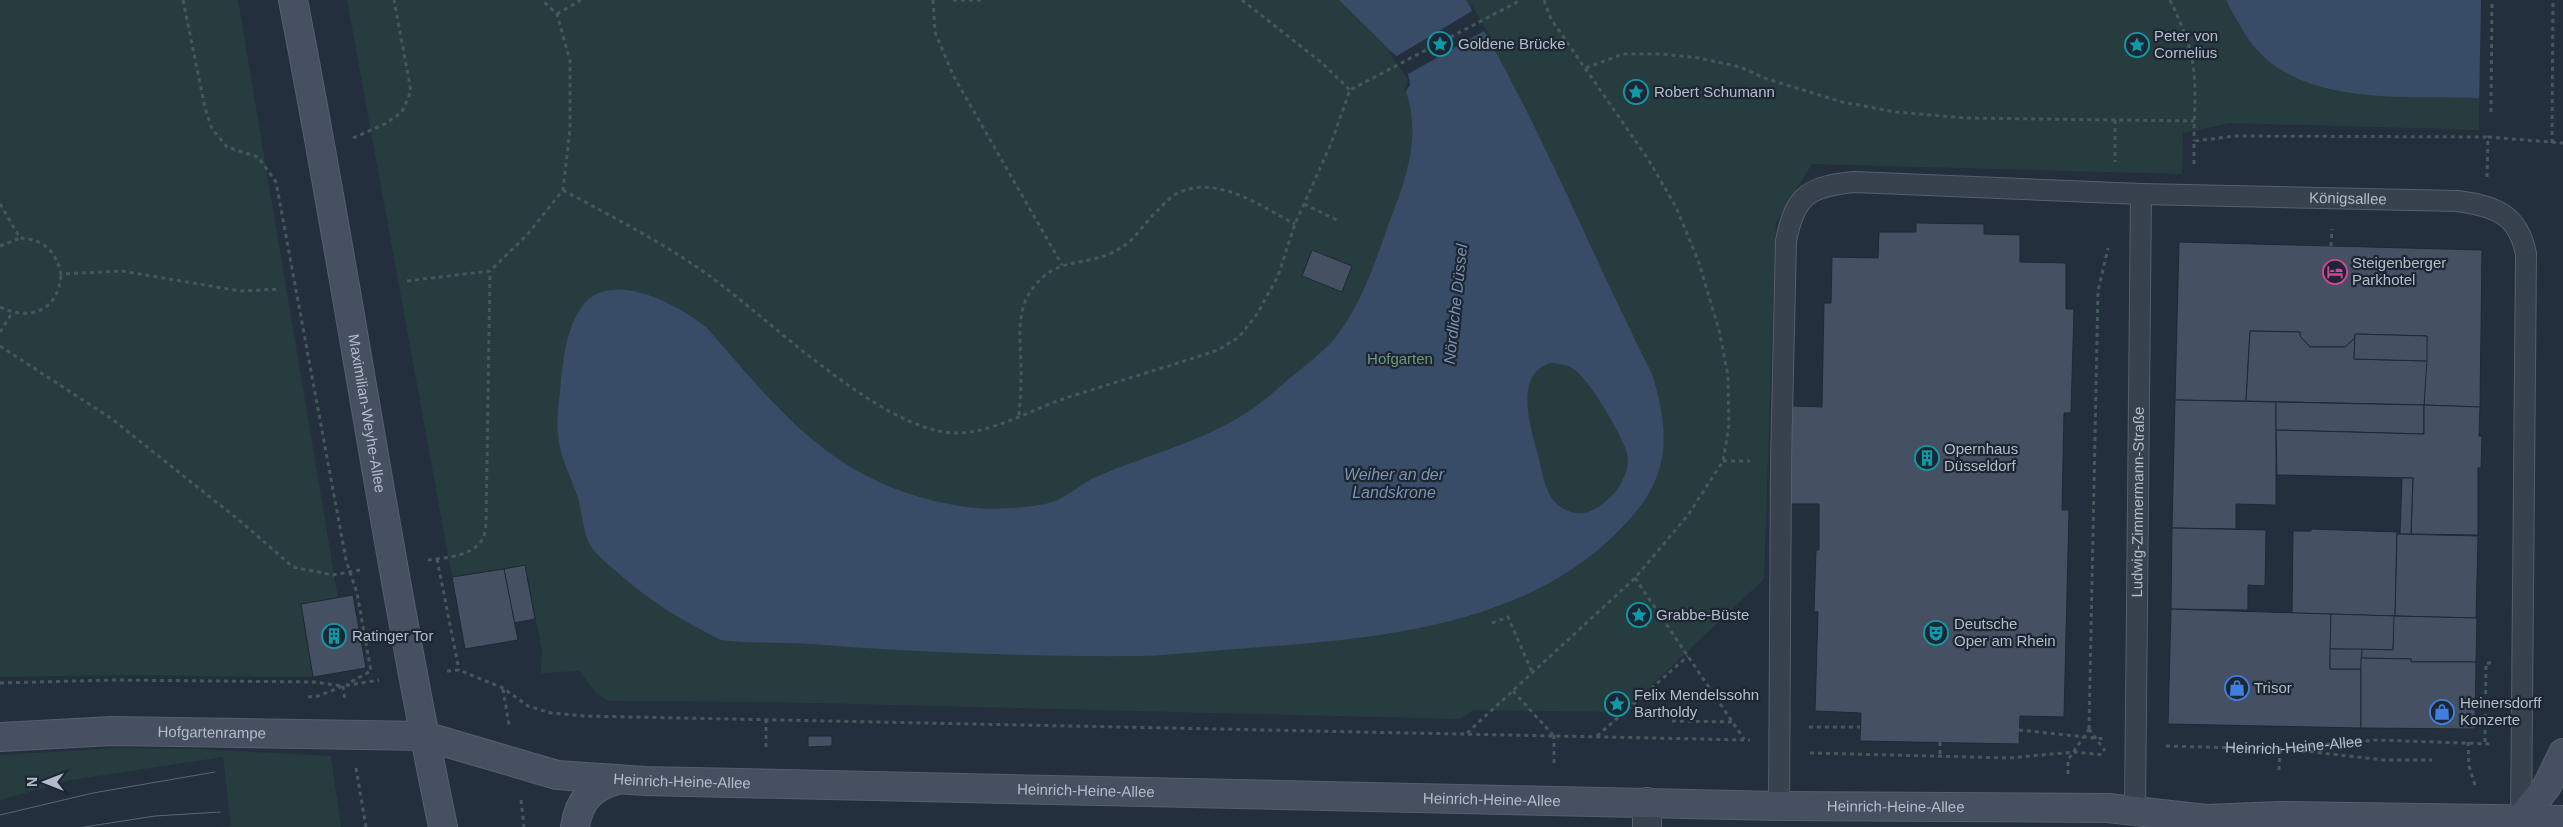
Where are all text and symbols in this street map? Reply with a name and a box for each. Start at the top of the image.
place label: Peter von Cornelius [2154,27,2218,61]
place icon: Goldene Brücke [1427,31,1453,57]
place icon: Peter von Cornelius [2124,32,2150,58]
place label: Goldene Brücke [1458,35,1566,52]
place icon: Robert Schumann [1623,79,1649,105]
place label: Robert Schumann [1654,83,1775,100]
street label: Königsallee [2309,189,2387,207]
water label: Nördliche Düssel [1441,243,1470,365]
place label: Steigenberger Parkhotel [2352,254,2446,288]
hotel icon: Steigenberger Parkhotel [2322,259,2348,285]
street label: Maximilian-Weyhe-Allee [345,333,389,494]
park label: Hofgarten [1367,350,1433,367]
street label: Ludwig-Zimmermann-Straße [2128,406,2147,598]
place label: Opernhaus Düsseldorf [1944,440,2018,474]
building icon: Opernhaus Düsseldorf [1914,445,1940,471]
water label: Weiher an der Landskrone [1344,466,1445,501]
place icon: Grabbe-Büste [1626,602,1652,628]
place label: Grabbe-Büste [1656,606,1749,623]
place label: Deutsche Oper am Rhein [1954,615,2056,649]
theatre icon: Deutsche Oper am Rhein [1923,620,1949,646]
building icon: Ratinger Tor [321,623,347,649]
place label: Ratinger Tor [352,627,433,644]
shop icon: Trisor [2224,675,2250,701]
place label: Trisor [2254,679,2292,696]
place label: Felix Mendelssohn Bartholdy [1634,686,1759,720]
place icon: Felix Mendelssohn Bartholdy [1604,691,1630,717]
place label: Heinersdorff Konzerte [2460,694,2542,728]
shop icon: Heinersdorff Konzerte [2429,699,2455,725]
street label: Hofgartenrampe [157,723,266,741]
street label: Heinrich-Heine-Allee [2225,732,2363,757]
north arrow [20,757,70,807]
street label: Heinrich-Heine-Allee [613,770,751,791]
text: N [24,777,40,787]
street label: Heinrich-Heine-Allee [1017,780,1155,800]
street label: Heinrich-Heine-Allee [1423,789,1561,809]
street label: Heinrich-Heine-Allee [1827,797,1965,815]

